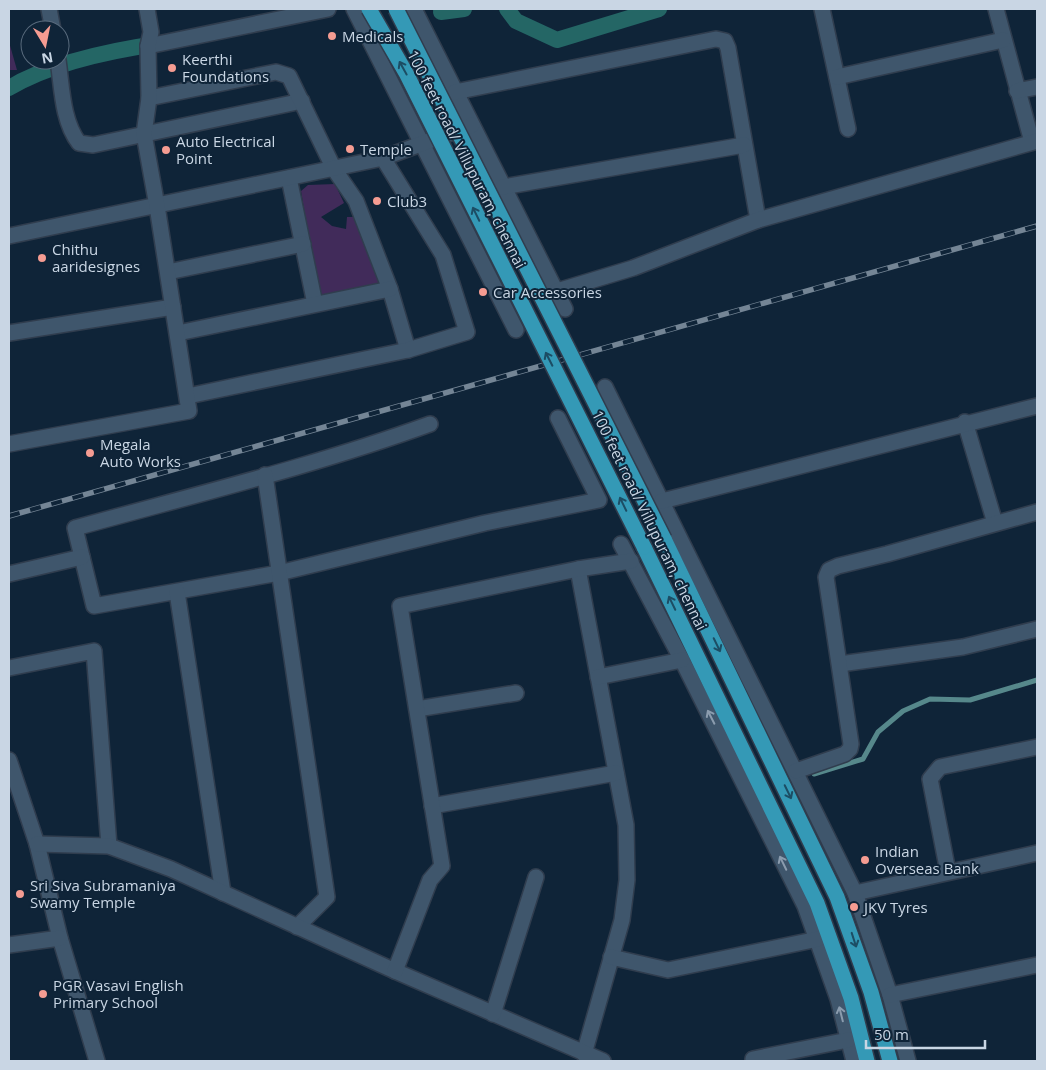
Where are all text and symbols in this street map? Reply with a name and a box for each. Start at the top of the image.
north arrow [20,20,70,70]
place label: Medicals [342,26,403,46]
marker: Medicals [326,30,338,42]
street label: 100 feet road/ Villupuram, chennai [403,47,531,271]
text: N [40,48,55,69]
place label: Keerthi Foundations [182,49,269,86]
marker: Keerthi Foundations [166,62,178,74]
one-way arrow [398,62,408,76]
place label: Auto Electrical Point [176,131,275,168]
place label: Temple [360,139,412,159]
marker: Temple [344,143,356,155]
marker: Auto Electrical Point [160,144,172,156]
place label: Club3 [387,191,427,211]
marker: Club3 [371,195,383,207]
one-way arrow [471,206,481,221]
place label: Chithu aaridesignes [52,239,140,276]
marker: Chithu aaridesignes [36,252,48,264]
place label: Car Accessories [493,282,602,302]
marker: Car Accessories [477,286,489,298]
one-way arrow [544,352,553,367]
street label: 100 feet road/ Villupuram, chennai [588,407,712,633]
place label: Megala Auto Works [100,434,181,471]
marker: Megala Auto Works [84,447,96,459]
one-way arrow [618,496,628,511]
one-way arrow [666,596,676,611]
one-way arrow [712,638,722,653]
one-way arrow [706,710,715,725]
one-way arrow [783,784,793,799]
place label: Indian Overseas Bank [875,841,979,878]
marker: Indian Overseas Bank [859,854,871,866]
one-way arrow [778,856,787,871]
place label: Sri Siva Subramaniya Swamy Temple [30,875,176,912]
marker: Sri Siva Subramaniya Swamy Temple [14,888,26,900]
place label: JKV Tyres [862,897,928,917]
marker: JKV Tyres [848,901,860,913]
one-way arrow [850,931,859,947]
place label: PGR Vasavi English Primary School [53,975,184,1012]
marker: PGR Vasavi English Primary School [37,988,49,1000]
one-way arrow [836,1007,846,1023]
scale bar [866,1018,985,1050]
text: 50 m [874,1024,909,1044]

